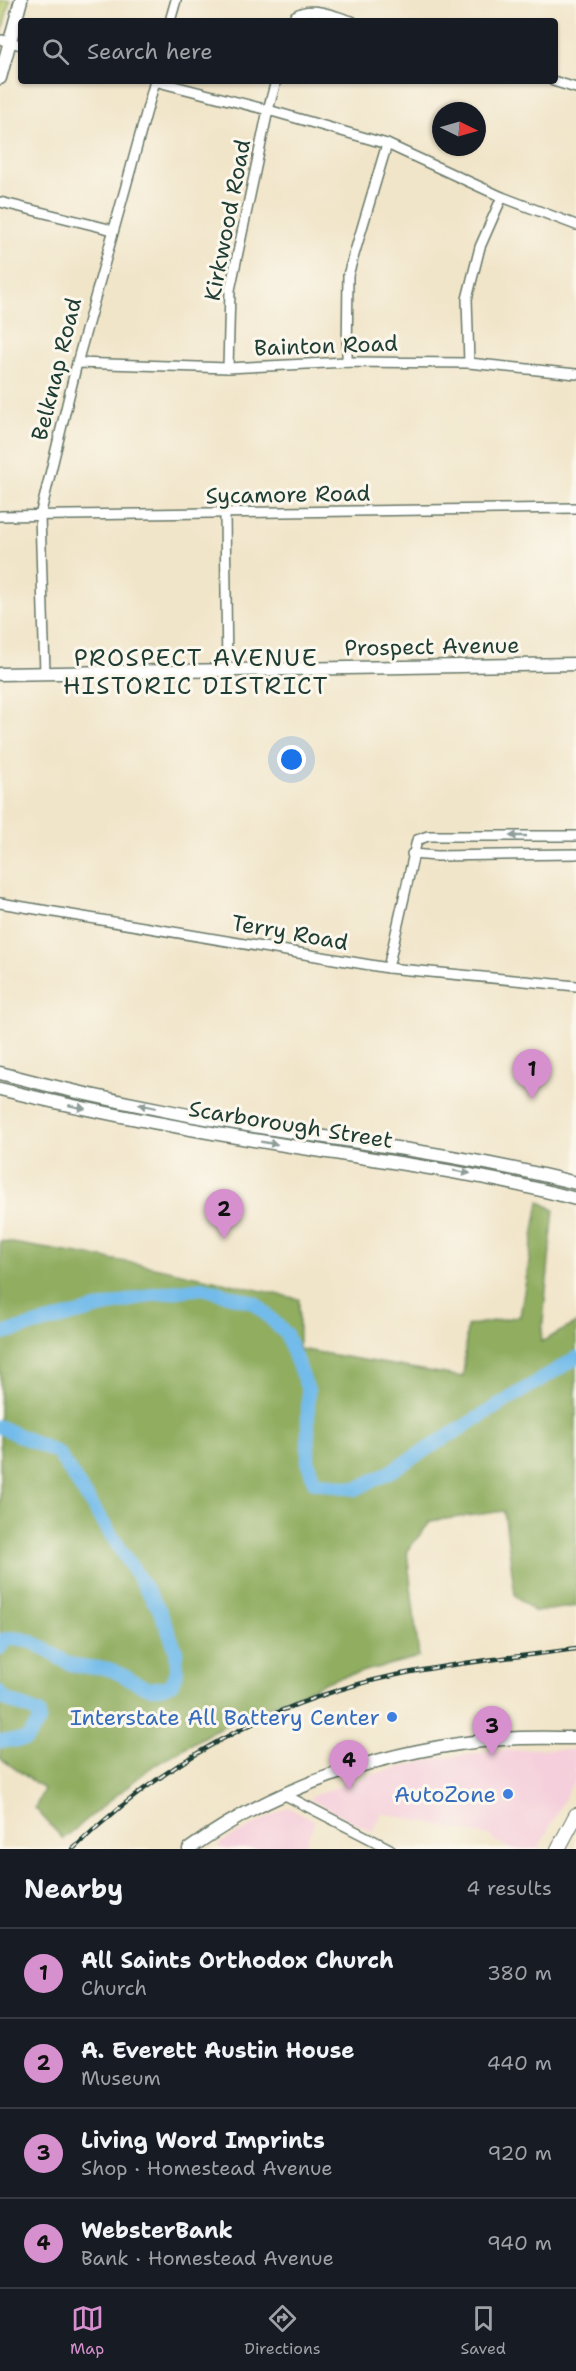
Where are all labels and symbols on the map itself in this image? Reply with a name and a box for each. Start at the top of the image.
north arrow [432,102,486,156]
street label: Kirkwood Road [198,137,257,303]
street label: Belknap Road [25,295,88,443]
street label: Bainton Road [254,328,398,363]
street label: Sycamore Road [205,479,371,510]
street label: Prospect Avenue [344,630,520,663]
district label: PROSPECT AVENUE HISTORIC DISTRICT [63,642,329,702]
your location [277,745,306,774]
one-way arrow [508,831,527,841]
street label: Terry Road [229,908,351,957]
pin: 1 [512,1050,552,1099]
street label: Scarborough Street [187,1094,395,1155]
one-way arrow [137,1101,156,1111]
one-way arrow [68,1103,87,1112]
one-way arrow [260,1138,279,1147]
one-way arrow [452,1168,471,1177]
pin: 2 [204,1190,244,1239]
place label: Interstate All Battery Center [70,1703,380,1732]
pin: 3 [472,1706,512,1756]
marker: Interstate All Battery Center [385,1710,399,1724]
pin: 4 [330,1740,368,1790]
place label: AutoZone [394,1780,496,1809]
marker: AutoZone [501,1787,515,1801]

